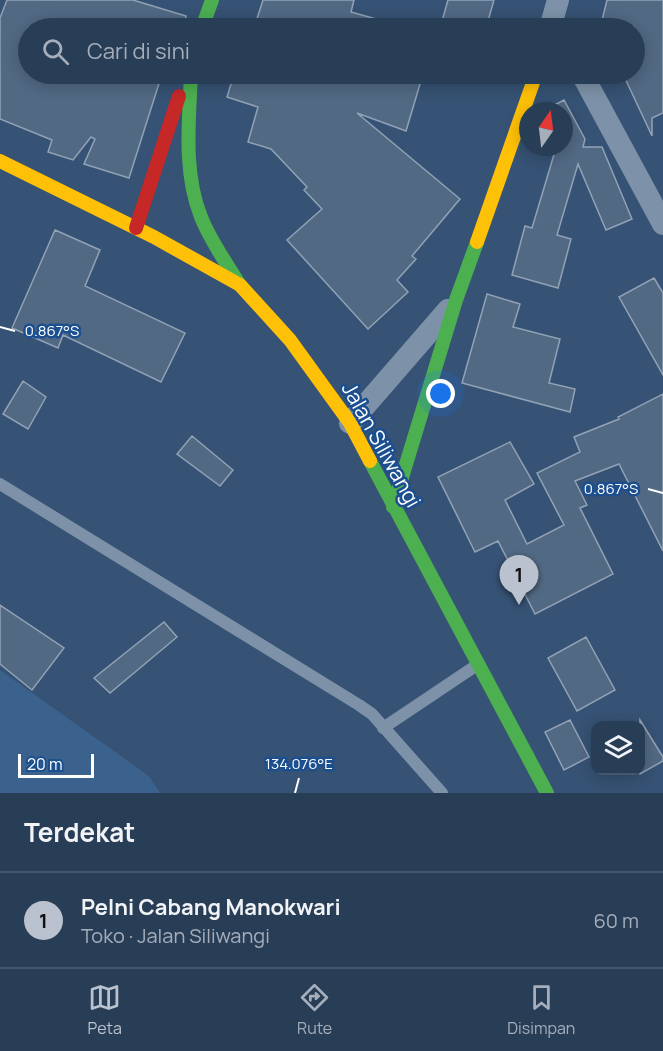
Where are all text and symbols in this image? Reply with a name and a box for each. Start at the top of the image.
search box [18,18,645,84]
icon: search [39,35,72,68]
text: Cari di sini [87,36,190,66]
north arrow [519,102,573,156]
text: 0.867°S [25,320,79,341]
street label: Jalan Siliwangi [336,377,428,512]
your location [426,379,455,408]
text: 0.867°S [584,478,638,499]
pin: 1 [500,556,538,605]
map controls [591,721,645,775]
button: layers [591,721,645,775]
scale bar [18,751,94,778]
text: 20 m [27,753,63,775]
text: 134.076°E [265,753,333,774]
text: Terdekat [24,814,135,850]
text: Pelni Cabang Manokwari [81,892,341,922]
text: 1 [39,907,48,934]
text: 60 m [593,907,639,934]
text: Toko · Jalan Siliwangi [81,922,270,949]
tab: Peta [88,981,122,1039]
tab: Rute [297,981,332,1039]
tab: Disimpan [507,981,575,1039]

